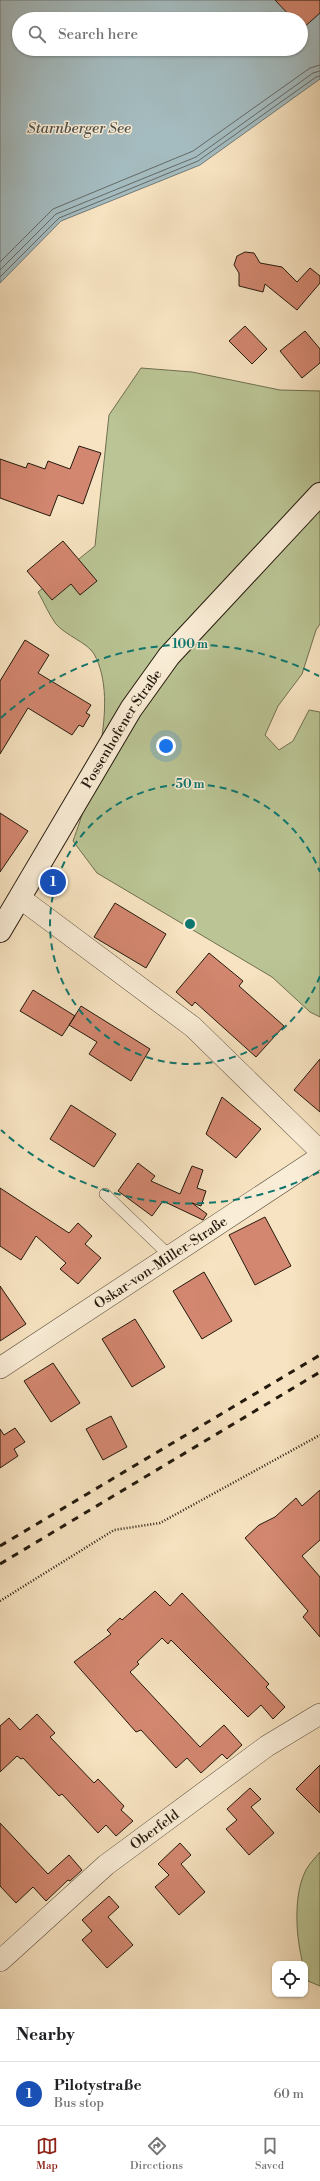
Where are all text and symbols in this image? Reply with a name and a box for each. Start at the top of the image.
search box [12,12,308,56]
icon: search [26,23,48,45]
text: Search here [58,25,138,44]
water label: Starnberger See [27,119,131,138]
text: 100 m [172,637,208,652]
street label: Possenhofener Straße [78,666,167,792]
your location [156,736,176,756]
text: 50 m [175,777,205,792]
pin: 1 [40,867,66,897]
centre of rings [183,917,197,931]
street label: Oskar-von-Miller-Straße [91,1213,231,1314]
street label: Oberfeld [127,1806,183,1854]
map controls [272,1961,308,1997]
button: locate [272,1961,308,1997]
text: Nearby [16,2024,75,2046]
text: Pilotystraße [54,2076,141,2095]
text: 1 [26,2086,32,2102]
text: 60 m [273,2086,304,2102]
text: Bus stop [54,2095,104,2111]
tab: Map [36,2135,58,2173]
tab: Directions [130,2135,183,2173]
tab: Saved [255,2135,284,2173]

